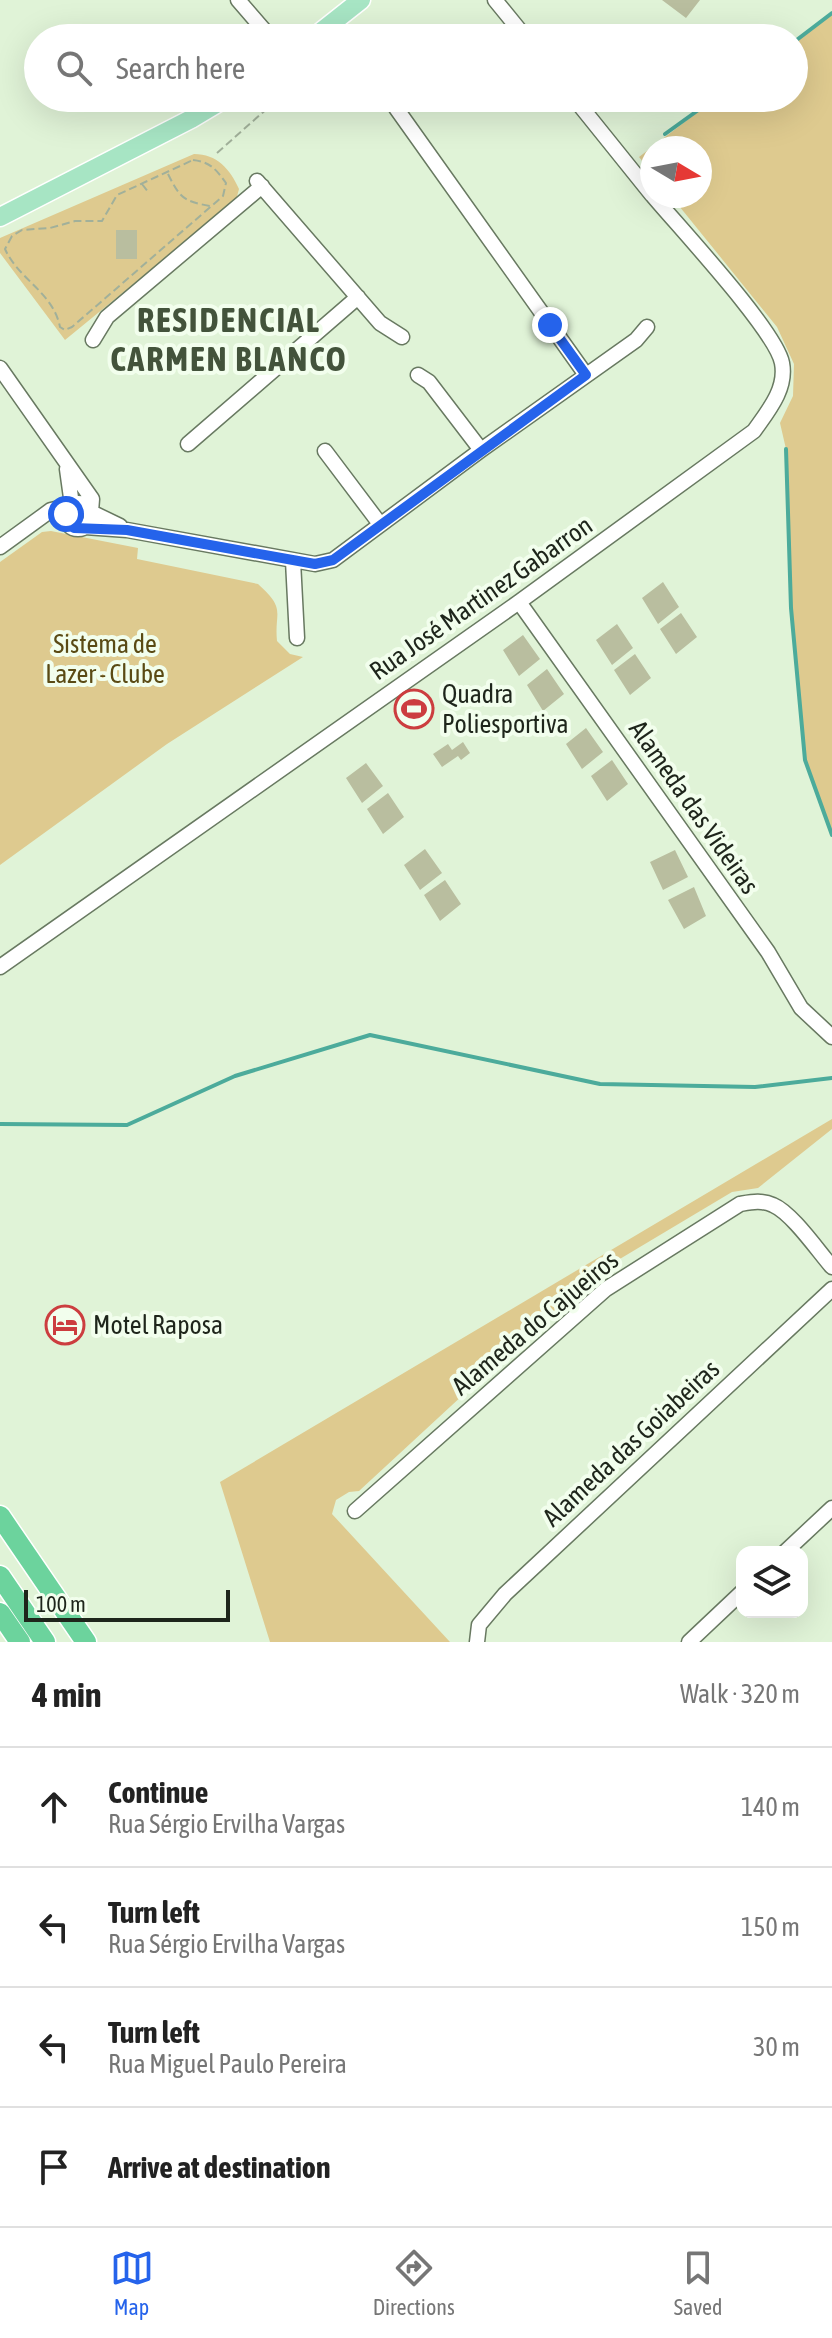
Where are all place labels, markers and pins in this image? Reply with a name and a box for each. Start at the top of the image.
place label: Quadra Poliesportiva [442,679,569,739]
sports icon: Quadra Poliesportiva [393,688,435,730]
hotel icon: Motel Raposa [44,1304,86,1346]
place label: Motel Raposa [93,1310,223,1340]

